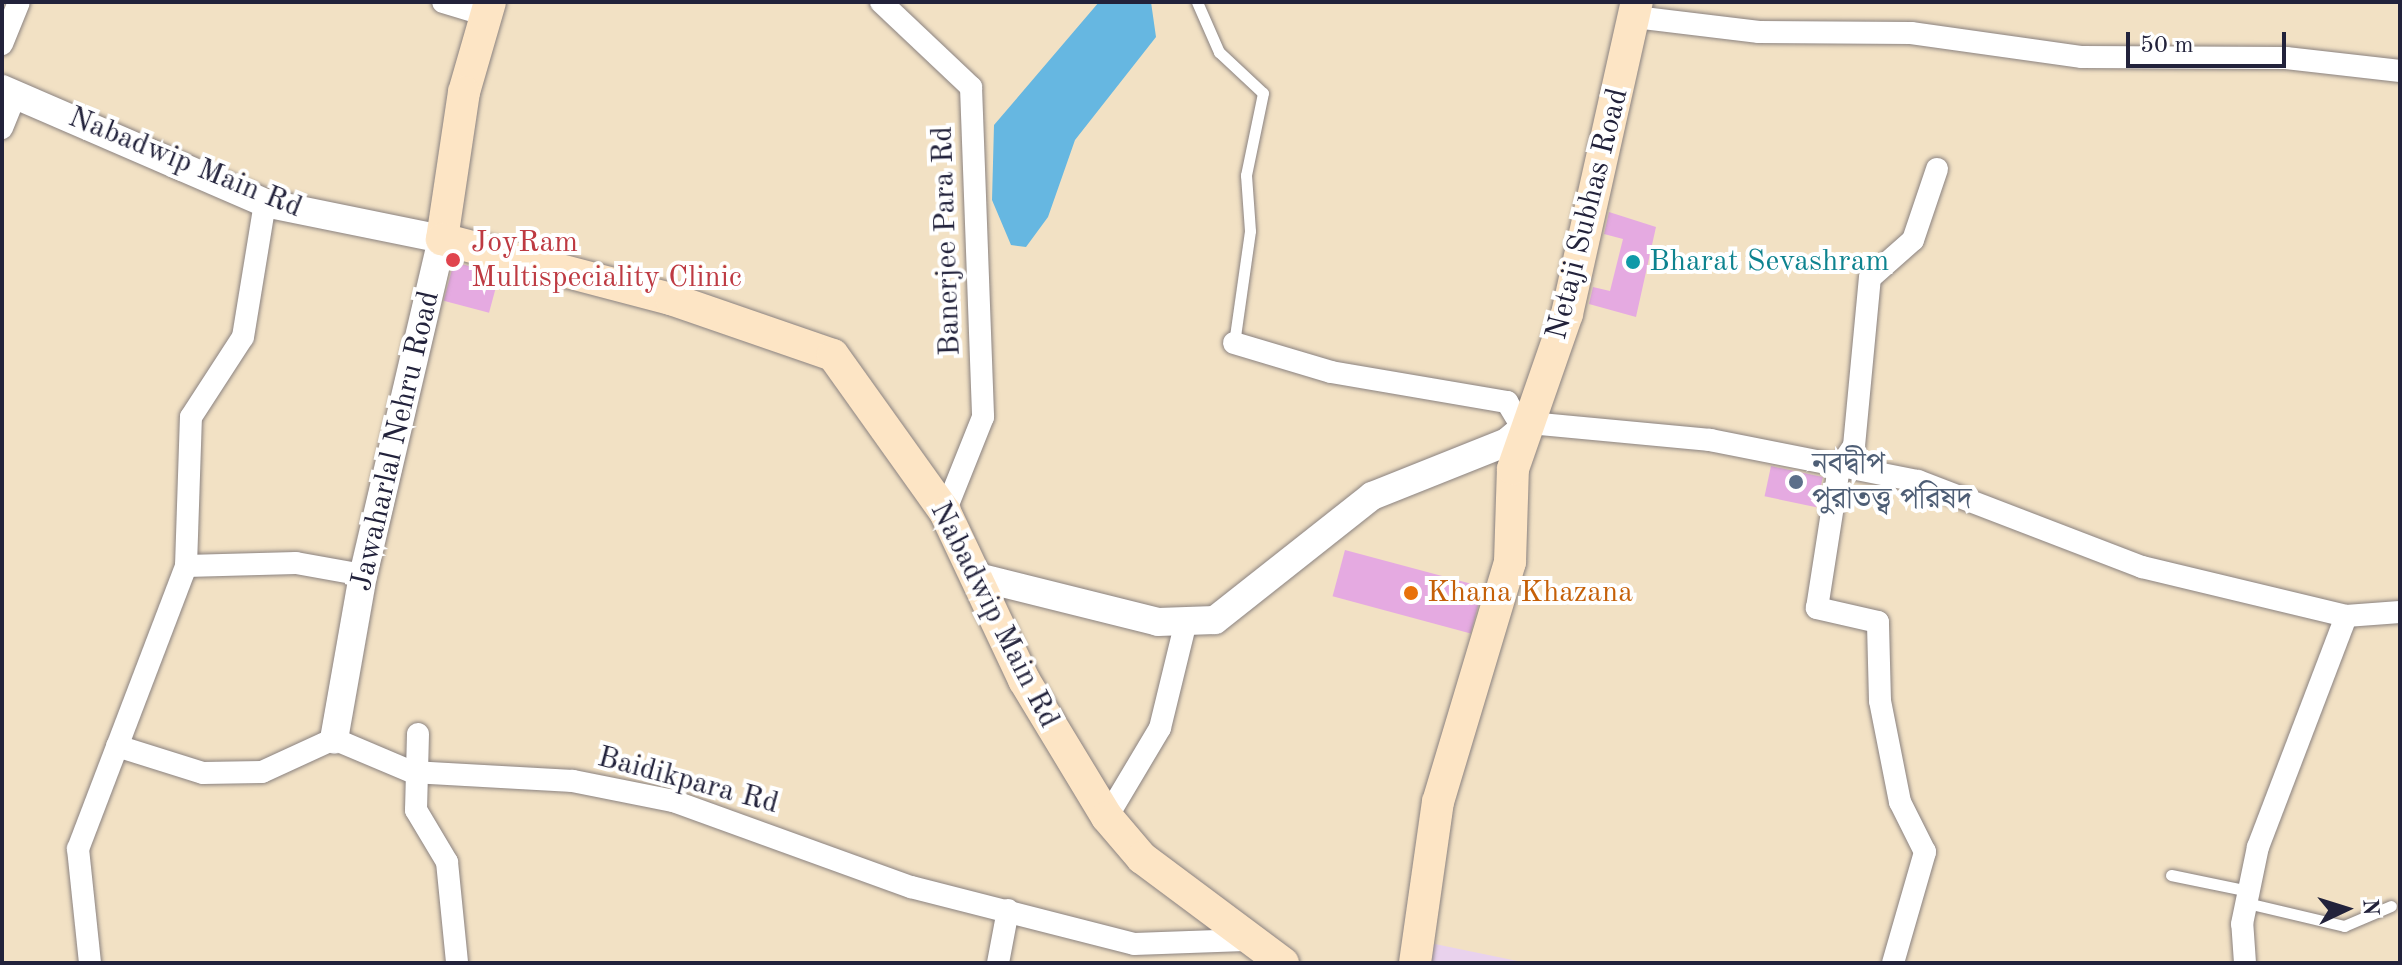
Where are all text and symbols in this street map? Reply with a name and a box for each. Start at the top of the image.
scale bar [2130,16,2290,66]
text: 50 m [2140,34,2194,58]
street label: Netaji Subhas Road [1539,85,1637,343]
street label: Nabadwip Main Rd [63,100,307,226]
street label: Banerjee Para Rd [925,125,969,357]
place label: JoyRam Multispeciality Clinic [471,225,742,296]
place label: Bharat Sevashram [1649,244,1889,280]
marker: JoyRam Multispeciality Clinic [442,249,464,271]
marker: Bharat Sevashram [1624,253,1642,271]
street label: Jawaharlal Nehru Road [344,287,448,595]
place label: নবদ্বীপ পুরাতত্ত্ব পরিষদ [1812,447,1972,518]
marker: নবদ্বীপ পুরাতত্ত্ব পরিষদ [1787,473,1805,491]
street label: Nabadwip Main Rd [921,496,1067,734]
place label: Khana Khazana [1427,575,1633,611]
marker: Khana Khazana [1402,584,1420,602]
street label: Baidikpara Rd [594,740,782,822]
north arrow [2306,869,2386,949]
text: N [2358,898,2382,916]

